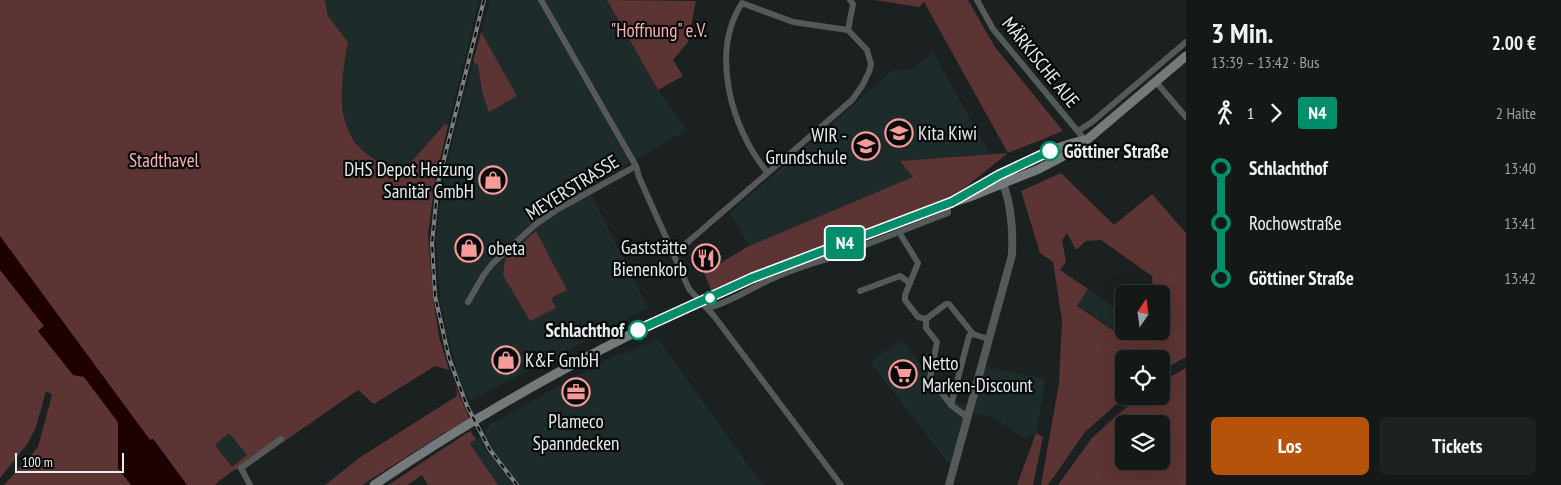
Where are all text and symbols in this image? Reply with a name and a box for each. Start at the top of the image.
street label: MÄRKISCHE AUE [997,12,1085,112]
text: 3 Min. [1211,14,1274,51]
park label: "Hoffnung" e.V. [611,18,707,42]
text: 2.00 € [1492,31,1536,55]
text: 13:39 – 13:42 · Bus [1211,52,1319,72]
icon: walk [1211,99,1239,127]
icon: forward [1262,99,1290,127]
text: N4 [1308,101,1327,124]
text: 1 [1247,103,1254,123]
text: 2 Halte [1496,103,1536,123]
school or university icon: Kita Kiwi [884,118,914,148]
place label: Kita Kiwi [918,121,977,145]
place label: WIR - Grundschule [766,123,847,169]
school or university icon: WIR - Grundschule [851,131,881,161]
place label: Göttiner Straße [1064,139,1169,163]
marker: Göttiner Straße [1040,141,1060,161]
park label: Stadthavel [129,148,200,172]
street label: MEYERSTRASSE [521,149,623,225]
text: Schlachthof [1249,156,1328,180]
place label: DHS Depot Heizung Sanitär GmbH [344,157,474,203]
text: 13:40 [1504,158,1536,178]
shop icon: DHS Depot Heizung Sanitär GmbH [478,165,508,195]
text: Rochowstraße [1249,211,1342,235]
text: 13:41 [1504,213,1536,233]
line badge: N4 [822,227,868,259]
text: N4 [836,231,854,254]
shop icon: obeta [454,233,484,263]
place label: Gaststätte Bienenkorb [613,235,687,281]
place label: obeta [488,236,525,260]
restaurant icon: Gaststätte Bienenkorb [691,243,721,273]
text: Göttiner Straße [1249,266,1354,290]
text: 13:42 [1504,268,1536,288]
north arrow [1115,285,1170,340]
map controls [1115,285,1170,470]
unlabelled marker [703,291,717,305]
place label: Schlachthof [545,318,625,342]
marker: Schlachthof [628,320,648,340]
shop icon: K&F GmbH [491,345,521,375]
place label: K&F GmbH [525,348,599,372]
button: locate [1115,350,1170,405]
place label: Netto Marken-Discount [922,351,1034,397]
supermarket icon: Netto Marken-Discount [888,359,918,389]
office icon: Plameco Spanndecken [561,377,591,407]
place label: Plameco Spanndecken [533,409,619,455]
button: layers [1115,415,1170,470]
button: Los [1211,417,1369,475]
button: Tickets [1379,417,1536,475]
scale bar [15,450,124,473]
text: 100 m [22,453,53,471]

